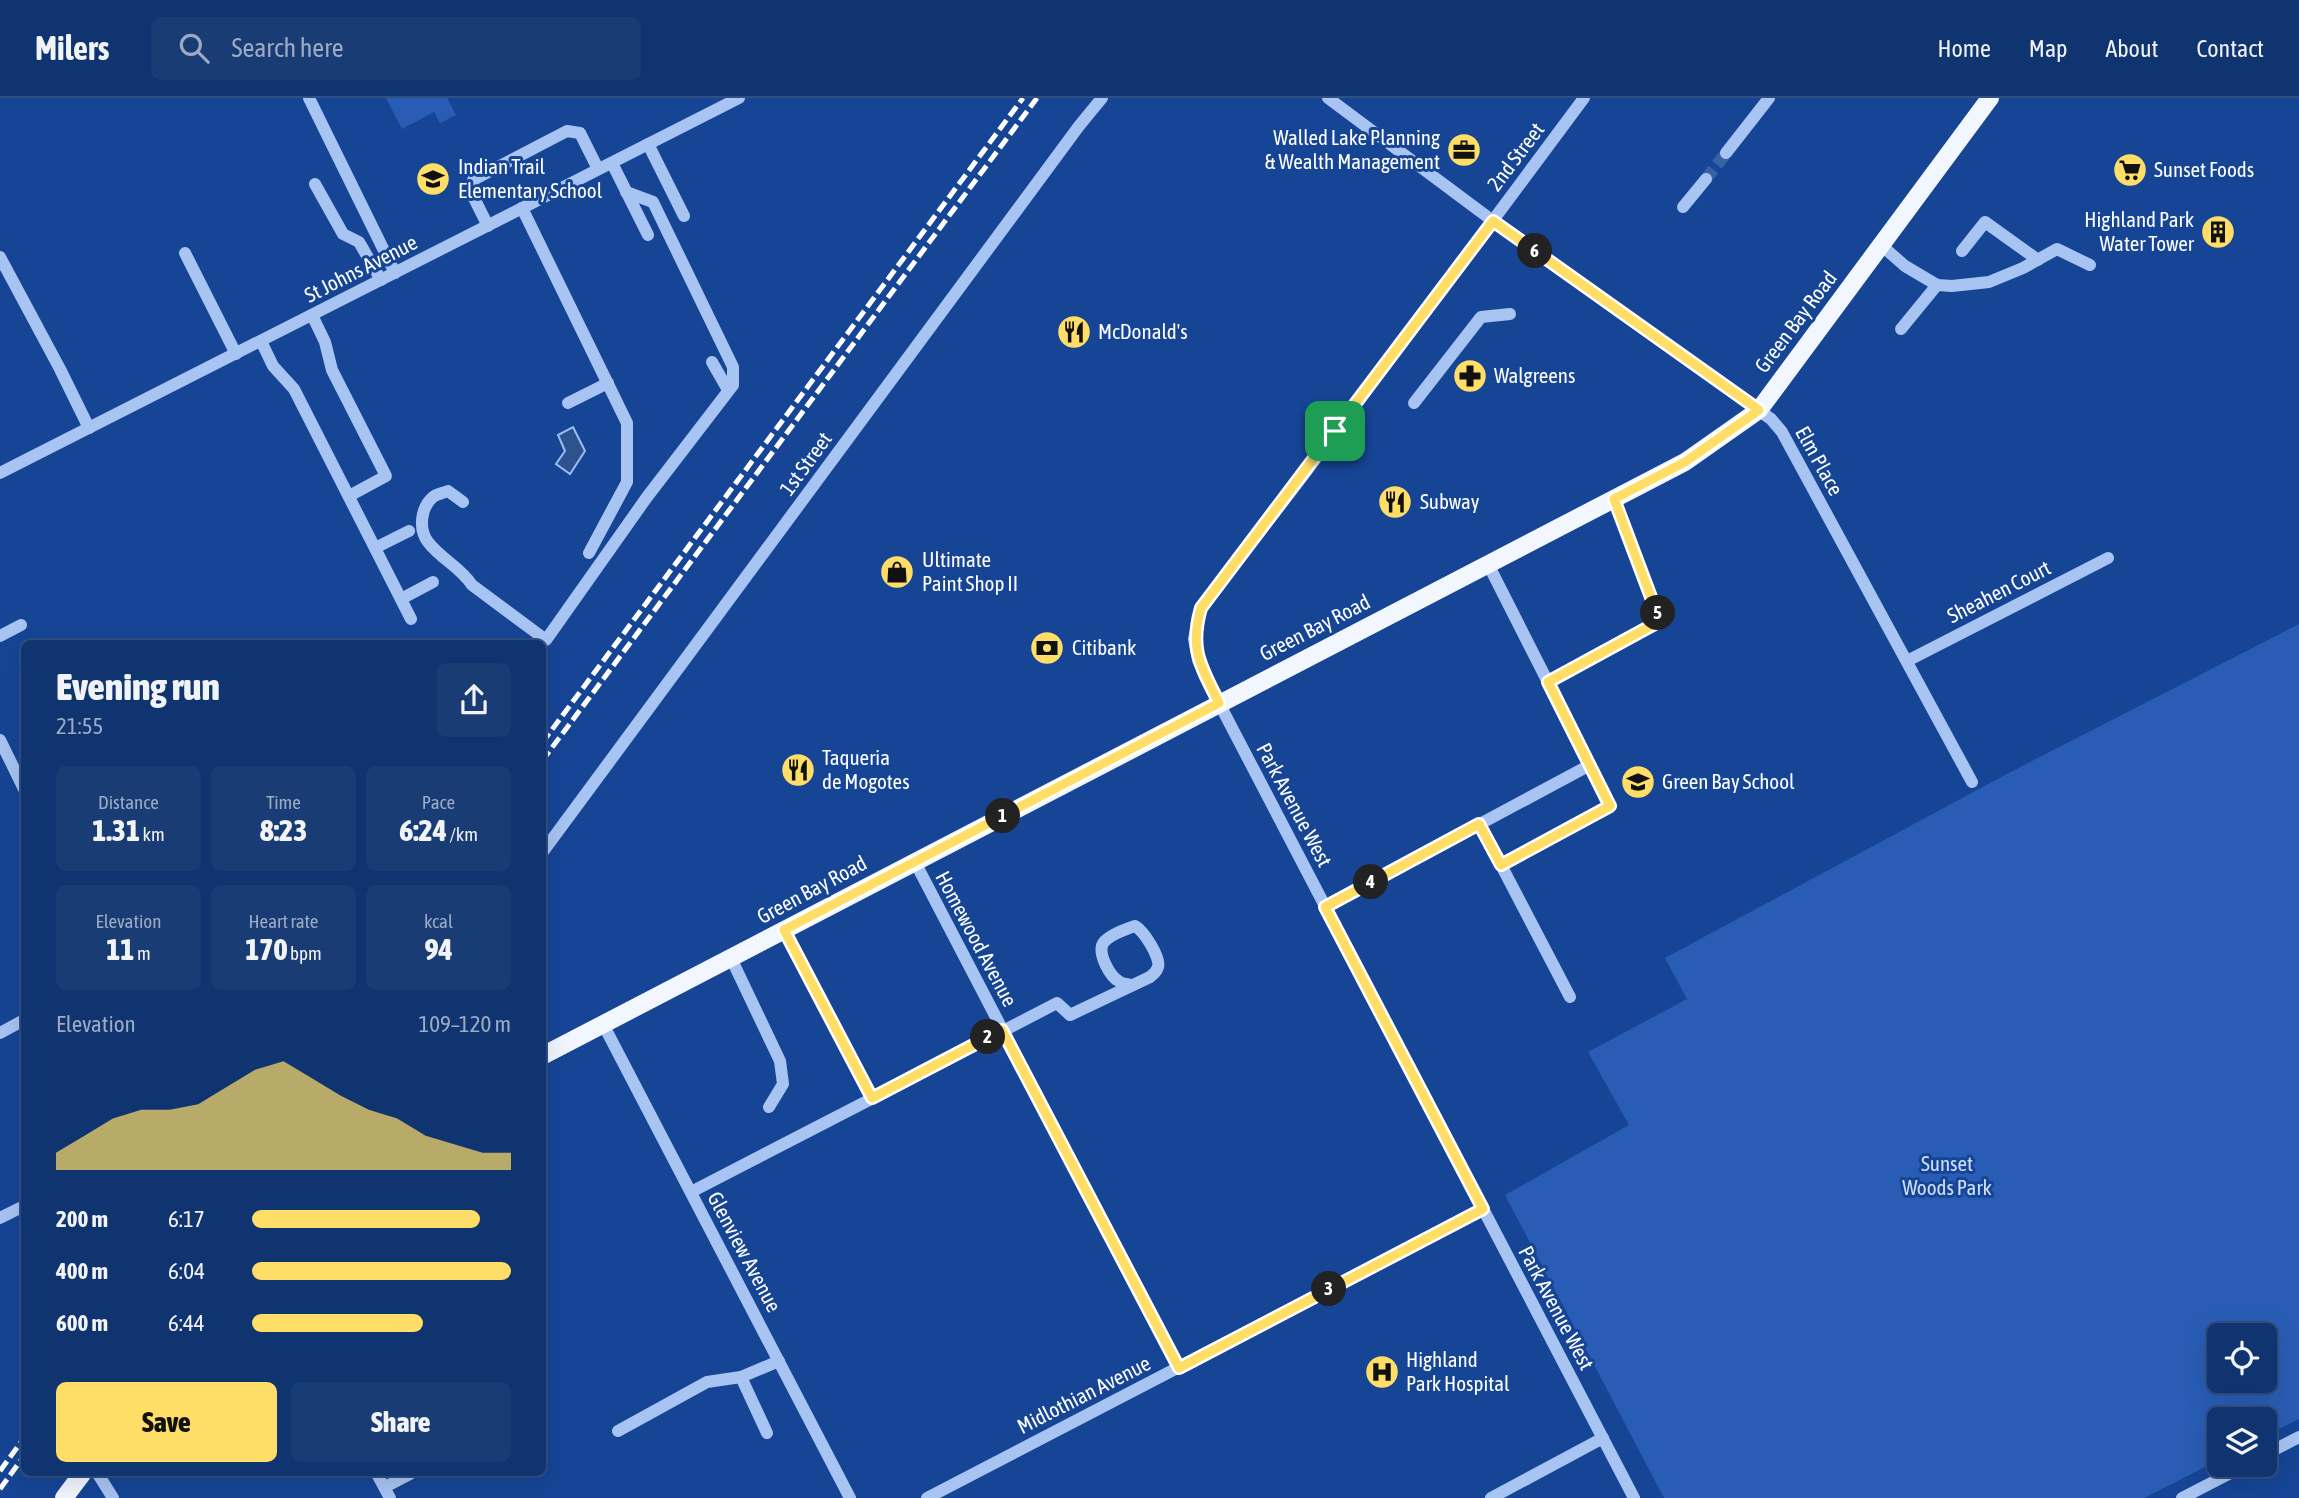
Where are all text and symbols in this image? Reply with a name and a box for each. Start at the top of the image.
search box [151,17,641,80]
text: Milers [35,29,109,67]
icon: search [175,29,213,67]
text: Search here [231,33,344,63]
text: Home [1937,35,1991,62]
text: Map [2029,35,2067,62]
text: About [2105,35,2158,62]
text: Contact [2196,35,2264,62]
street label: 2nd Street [1482,118,1549,195]
place label: Walled Lake Planning & Wealth Management [1265,125,1440,173]
office icon: Walled Lake Planning & Wealth Management [1445,131,1483,169]
supermarket icon: Sunset Foods [2111,151,2149,189]
place label: Indian Trail Elementary School [458,154,603,202]
place label: Sunset Foods [2154,157,2254,181]
school or university icon: Indian Trail Elementary School [414,160,452,198]
place label: Highland Park Water Tower [2084,207,2195,255]
building icon: Highland Park Water Tower [2199,213,2237,251]
street label: St Johns Avenue [300,229,421,307]
pin: 6 [1518,234,1552,268]
text: 6 [1530,239,1539,261]
street label: Green Bay Road [1749,266,1841,377]
restaurant icon: McDonald's [1055,313,1093,351]
place label: McDonald's [1098,319,1188,343]
pharmacy icon: Walgreens [1451,357,1489,395]
place label: Walgreens [1494,363,1575,387]
pin [1305,401,1365,461]
icon: arrive [1316,412,1354,450]
street label: Elm Place [1791,422,1849,499]
street label: 1st Street [774,427,836,500]
restaurant icon: Subway [1376,483,1414,521]
place label: Subway [1420,489,1480,513]
place label: Ultimate Paint Shop II [922,547,1018,595]
shop icon: Ultimate Paint Shop II [878,553,916,591]
street label: Sheahen Court [1943,555,2054,627]
street label: Green Bay Road [1255,589,1374,665]
pin: 5 [1640,596,1676,630]
text: 5 [1653,601,1662,623]
bank icon: Citibank [1028,629,1066,667]
place label: Citibank [1072,635,1136,659]
button: share [437,663,511,737]
text: Evening run [56,665,220,708]
text: 21:55 [56,713,103,739]
street label: Park Avenue West [1252,739,1338,870]
place label: Taqueria de Mogotes [822,745,910,793]
restaurant icon: Taqueria de Mogotes [779,751,817,789]
school or university icon: Green Bay School [1619,763,1657,801]
place label: Green Bay School [1662,769,1795,793]
text: Distance [98,791,159,813]
text: Time [266,791,301,813]
text: Pace [422,791,455,813]
pin: 1 [986,798,1020,834]
text: 1 [998,804,1007,826]
text: 1.31 [92,813,140,847]
text: 8:23 [260,813,307,847]
text: 6:24 [399,813,447,847]
text: km [140,823,165,845]
text: /km [447,823,478,845]
street label: Green Bay Road [753,850,870,928]
pin: 4 [1354,864,1388,900]
street label: Homewood Avenue [931,867,1023,1010]
text: 4 [1366,870,1375,892]
text: Elevation [96,910,161,932]
text: Heart rate [249,910,318,932]
text: kcal [424,910,453,932]
text: 11 [106,932,134,966]
text: 170 [245,932,288,966]
text: 94 [424,932,453,966]
text: m [134,942,151,964]
text: bpm [288,942,322,964]
text: Elevation [56,1011,136,1037]
text: 109–120 m [418,1011,511,1037]
pin: 2 [970,1020,1006,1054]
text: 2 [983,1025,992,1047]
park label: Sunset Woods Park [1902,1151,1992,1199]
street label: Glenview Avenue [703,1187,787,1316]
text: 200 m [56,1206,108,1232]
text: 6:17 [168,1206,205,1232]
street label: Park Avenue West [1514,1242,1600,1373]
text: 400 m [56,1258,108,1284]
text: 6:04 [168,1258,205,1284]
pin: 3 [1312,1272,1346,1306]
text: 3 [1324,1277,1333,1299]
text: 600 m [56,1310,108,1336]
text: 6:44 [168,1310,205,1336]
map controls [2207,1323,2277,1477]
button: locate [2207,1323,2277,1393]
place label: Highland Park Hospital [1406,1347,1510,1395]
street label: Midlothian Avenue [1013,1350,1154,1438]
hospital icon: Highland Park Hospital [1363,1353,1401,1391]
button: Save [56,1382,277,1462]
button: Share [291,1382,511,1462]
button: layers [2207,1407,2277,1477]

